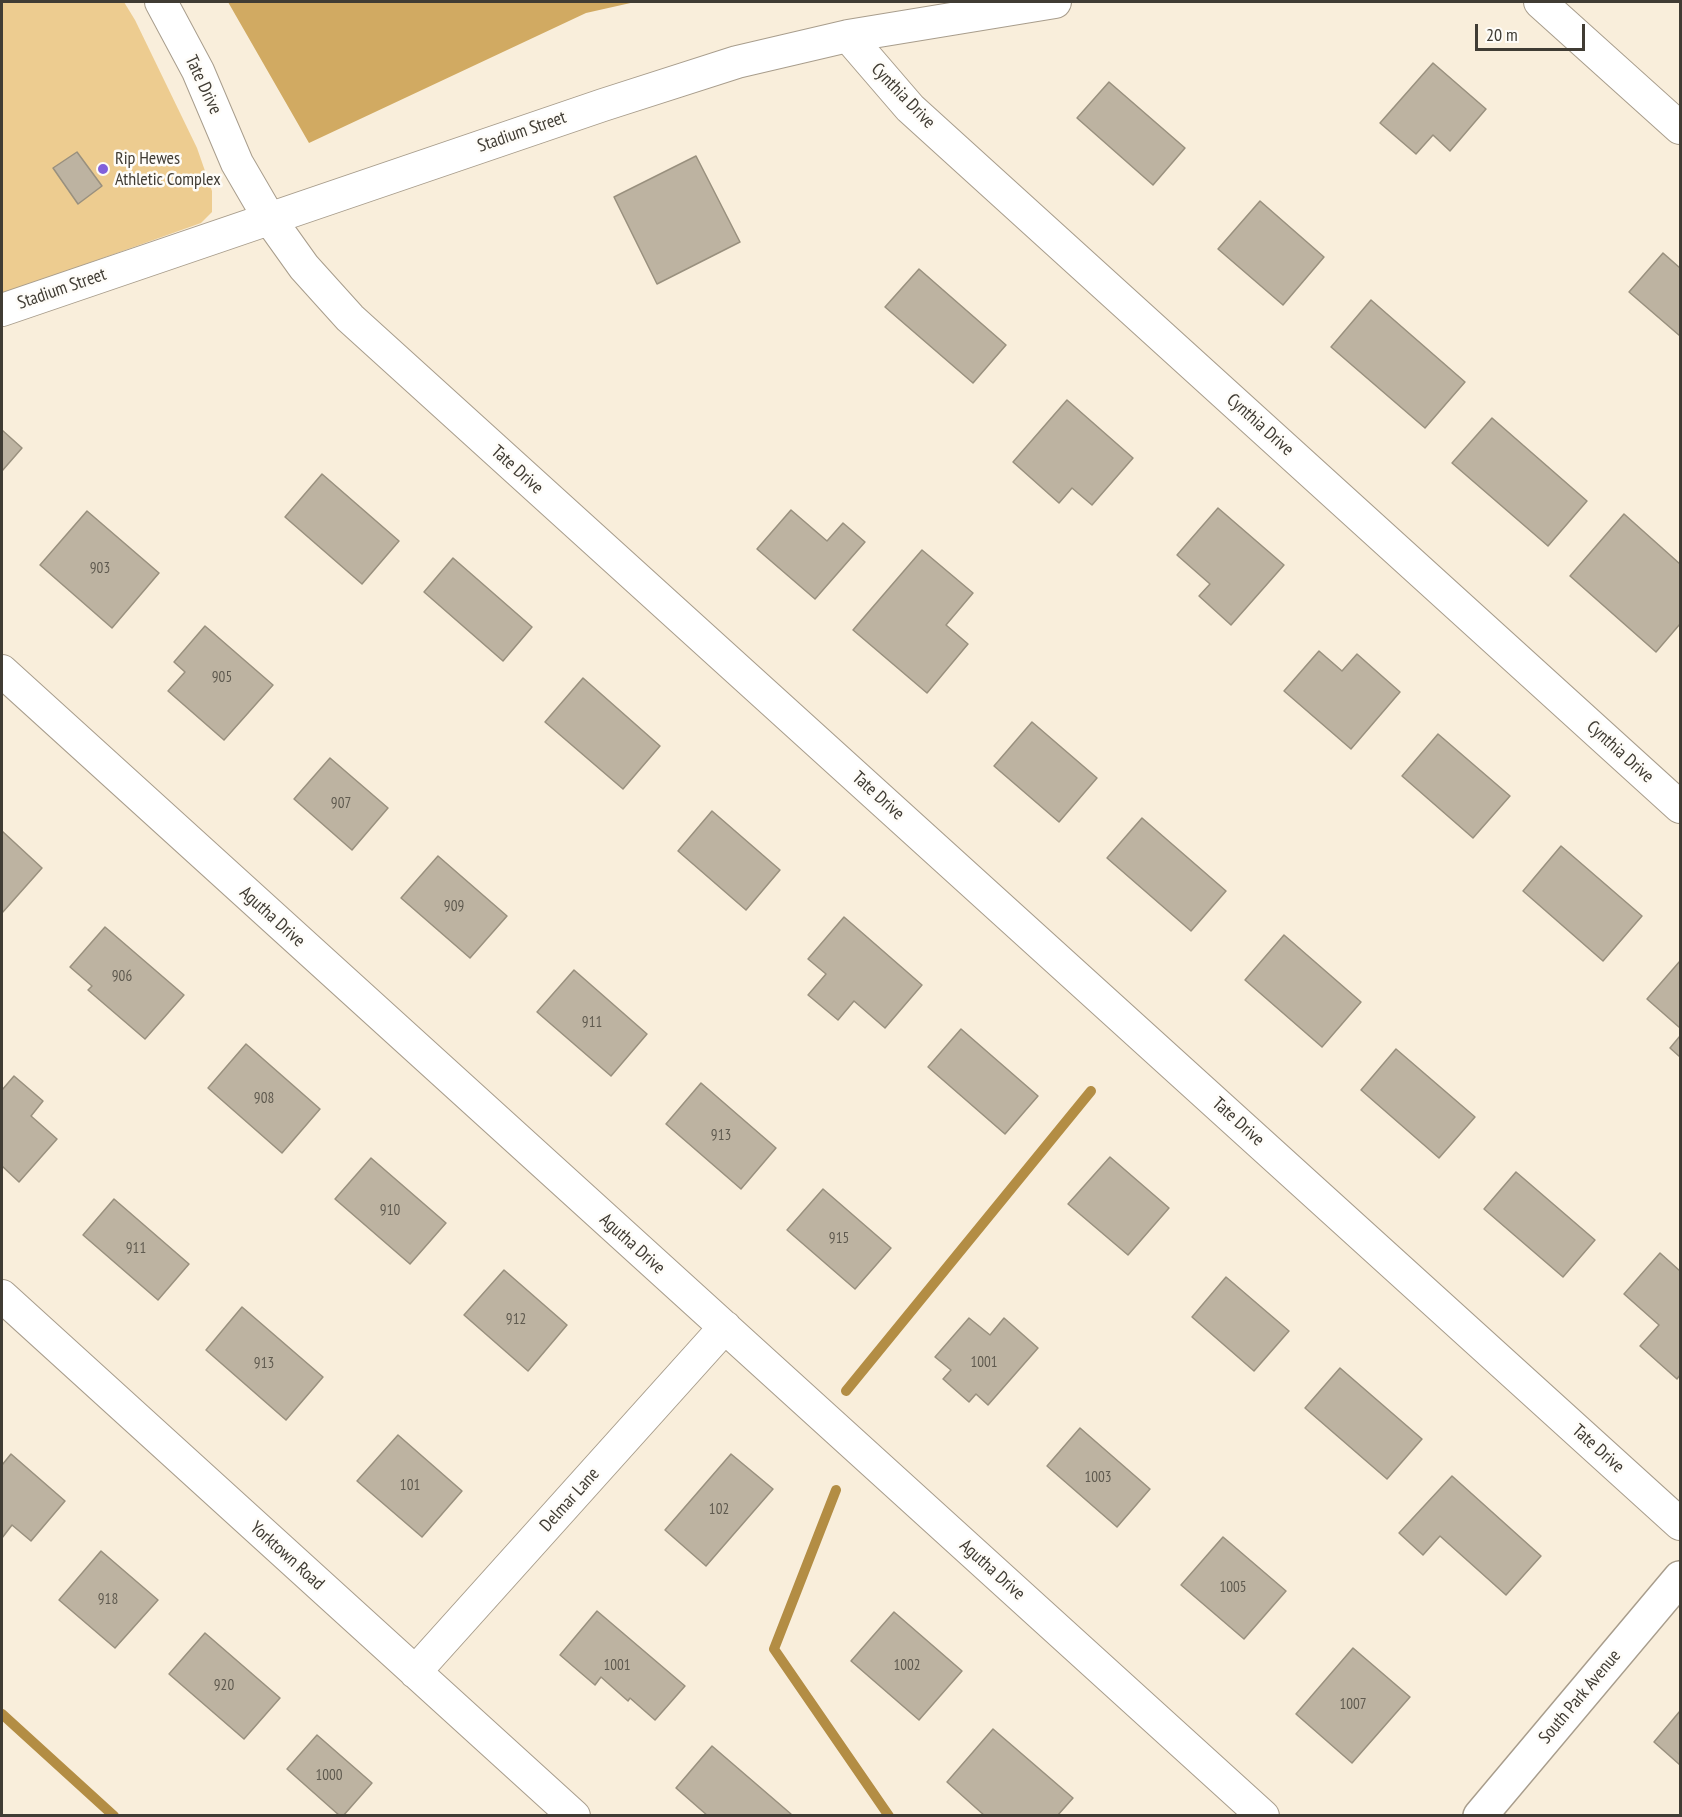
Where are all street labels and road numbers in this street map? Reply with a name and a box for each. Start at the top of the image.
street label: Tate Drive [180,52,226,118]
street label: Cynthia Drive [866,59,940,133]
street label: Stadium Street [475,107,569,157]
street label: Stadium Street [15,264,109,314]
street label: Cynthia Drive [1222,389,1298,461]
street label: Tate Drive [487,441,547,499]
street label: Cynthia Drive [1582,716,1658,788]
street label: Tate Drive [848,767,908,825]
street label: Agutha Drive [235,882,309,952]
street label: Tate Drive [1208,1093,1268,1151]
street label: Agutha Drive [595,1209,669,1279]
street label: Tate Drive [1568,1420,1628,1478]
street label: Delmar Lane [536,1464,604,1536]
street label: Yorktown Road [246,1517,328,1595]
street label: Agutha Drive [955,1535,1029,1605]
street label: South Park Avenue [1534,1646,1626,1748]

